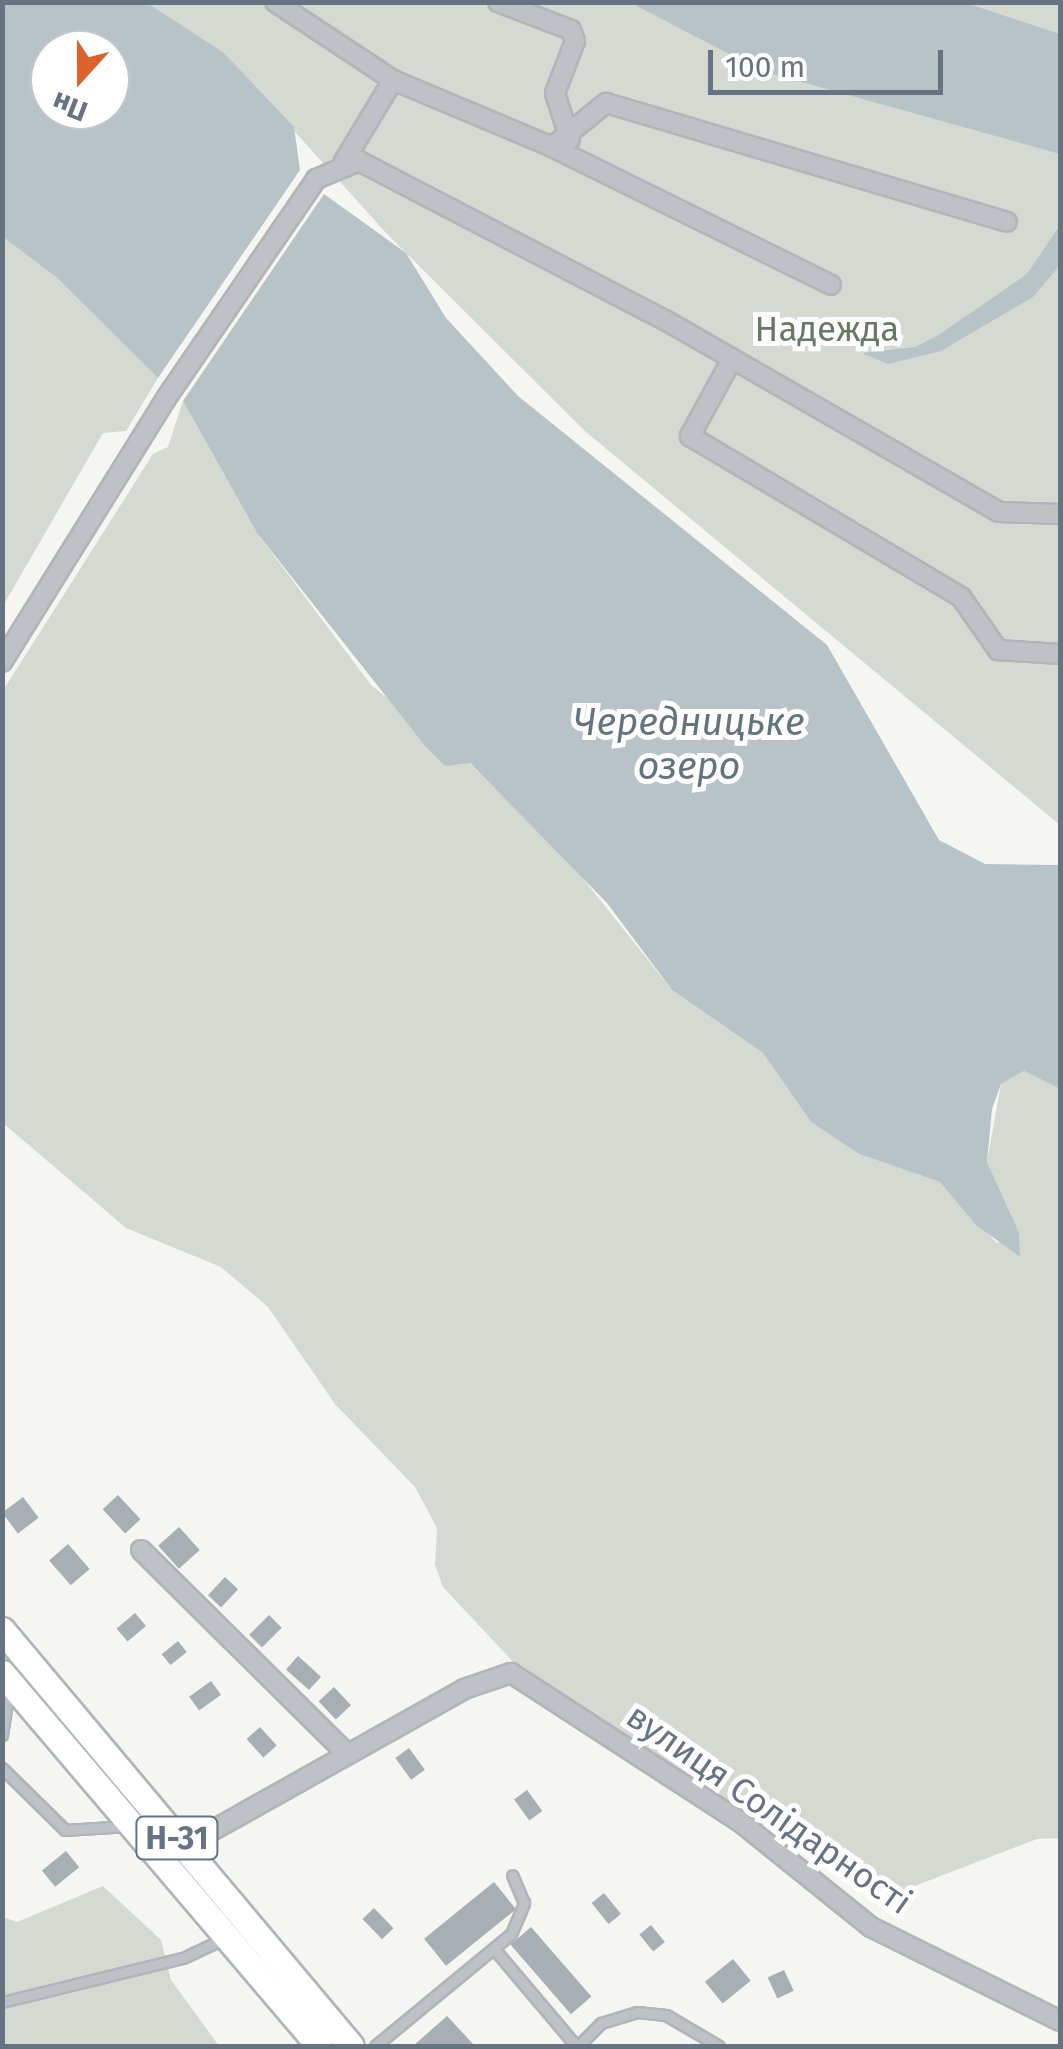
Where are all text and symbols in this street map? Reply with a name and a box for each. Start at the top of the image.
north arrow [30,30,130,130]
scale bar [713,30,948,92]
text: 100 m [725,49,805,85]
text: Пн [48,85,92,128]
park label: Надежда [755,308,899,350]
water label: Чередницьке озеро [573,700,805,789]
street label: вулиця Солідарності [618,1695,920,1923]
road number: Н-31 [134,1811,220,1865]

